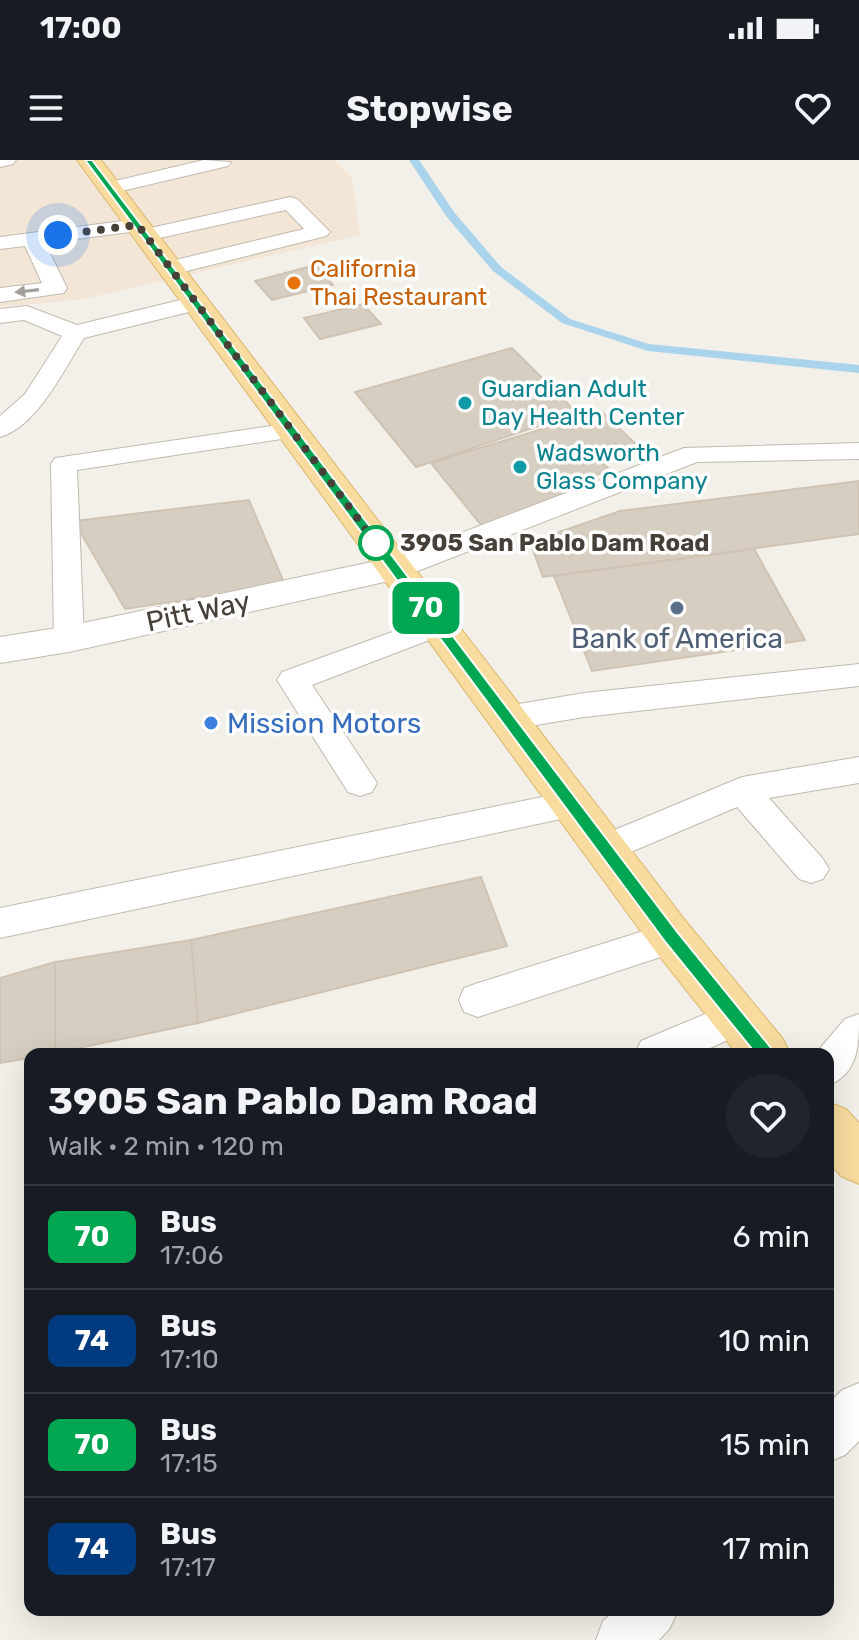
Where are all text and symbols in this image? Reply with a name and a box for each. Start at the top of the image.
text: 17:00 [40,10,122,46]
icon: menu [24,86,68,130]
icon: heart [791,86,835,130]
text: Stopwise [346,87,513,130]
your location [38,215,78,255]
place label: California Thai Restaurant [310,255,487,311]
marker: California Thai Restaurant [285,274,303,292]
one-way arrow [15,285,40,298]
place label: Guardian Adult Day Health Center [481,375,684,431]
marker: Guardian Adult Day Health Center [456,394,474,412]
place label: Wadsworth Glass Company [536,439,708,495]
marker: Wadsworth Glass Company [511,458,529,476]
marker: 3905 San Pablo Dam Road [359,526,393,560]
place label: 3905 San Pablo Dam Road [400,529,709,557]
line badge: 70 [390,582,462,634]
street label: Pitt Way [143,584,253,639]
text: 70 [408,591,444,624]
marker: Bank of America [668,599,686,617]
place label: Bank of America [571,622,783,655]
place label: Mission Motors [227,707,421,740]
marker: Mission Motors [202,714,220,732]
button: heart [726,1074,810,1158]
text: 3905 San Pablo Dam Road [48,1078,538,1124]
text: Walk · 2 min · 120 m [48,1131,284,1162]
text: Bus [160,1204,217,1240]
text: 6 min [732,1219,810,1255]
text: 70 [74,1220,110,1253]
text: 17:06 [160,1240,223,1271]
text: Bus [160,1308,217,1344]
text: 10 min [719,1323,810,1359]
text: 74 [75,1324,109,1357]
text: 17:10 [160,1344,219,1375]
text: Bus [160,1412,217,1448]
text: 15 min [720,1427,810,1463]
text: 70 [74,1428,110,1461]
text: 17:15 [160,1448,218,1479]
text: Bus [160,1516,217,1552]
text: 17 min [722,1531,810,1567]
text: 74 [75,1532,109,1565]
text: 17:17 [160,1552,216,1583]

